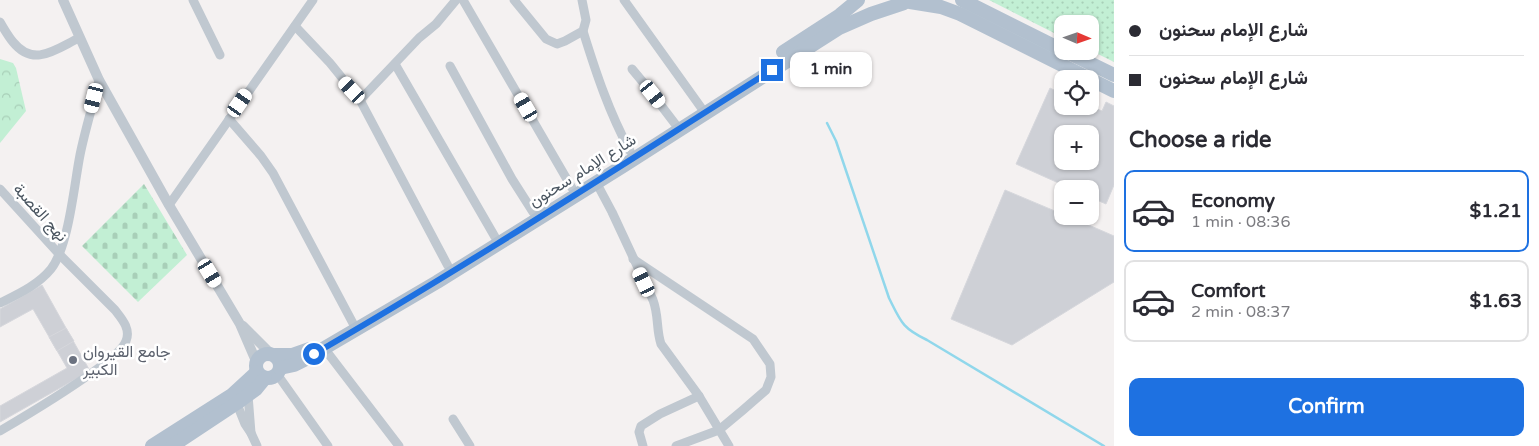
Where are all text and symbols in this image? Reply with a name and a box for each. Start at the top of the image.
north arrow [1054,15,1099,60]
map controls [1054,15,1099,225]
text: شارع الإمام سحنون [1159,19,1308,41]
callout: 1 min [790,52,872,88]
route end [761,59,783,81]
text: 1 min [810,59,852,79]
text: شارع الإمام سحنون [1159,67,1308,89]
button: locate [1054,70,1099,115]
car [336,74,367,106]
car [637,78,668,110]
car [83,82,104,114]
car [225,86,254,120]
car [512,90,539,124]
button: + [1054,125,1099,170]
text: Choose a ride [1129,127,1272,153]
street label: شارع الإمام سحنون [525,130,640,213]
street label: نهج القصبة [8,179,72,247]
button: − [1054,180,1099,225]
icon: car [1131,189,1176,234]
text: Economy [1191,190,1275,212]
text: $1.21 [1470,200,1522,222]
text: 1 min · 08:36 [1191,212,1290,232]
car [195,256,224,290]
car [630,265,657,299]
icon: car [1131,279,1176,324]
text: Comfort [1191,280,1265,302]
text: $1.63 [1470,290,1522,312]
text: 2 min · 08:37 [1191,302,1290,322]
place label: جامع القيروان الكبير [82,342,171,380]
route start [303,343,325,365]
marker: جامع القيروان الكبير [67,354,79,366]
button: Confirm [1129,378,1524,436]

